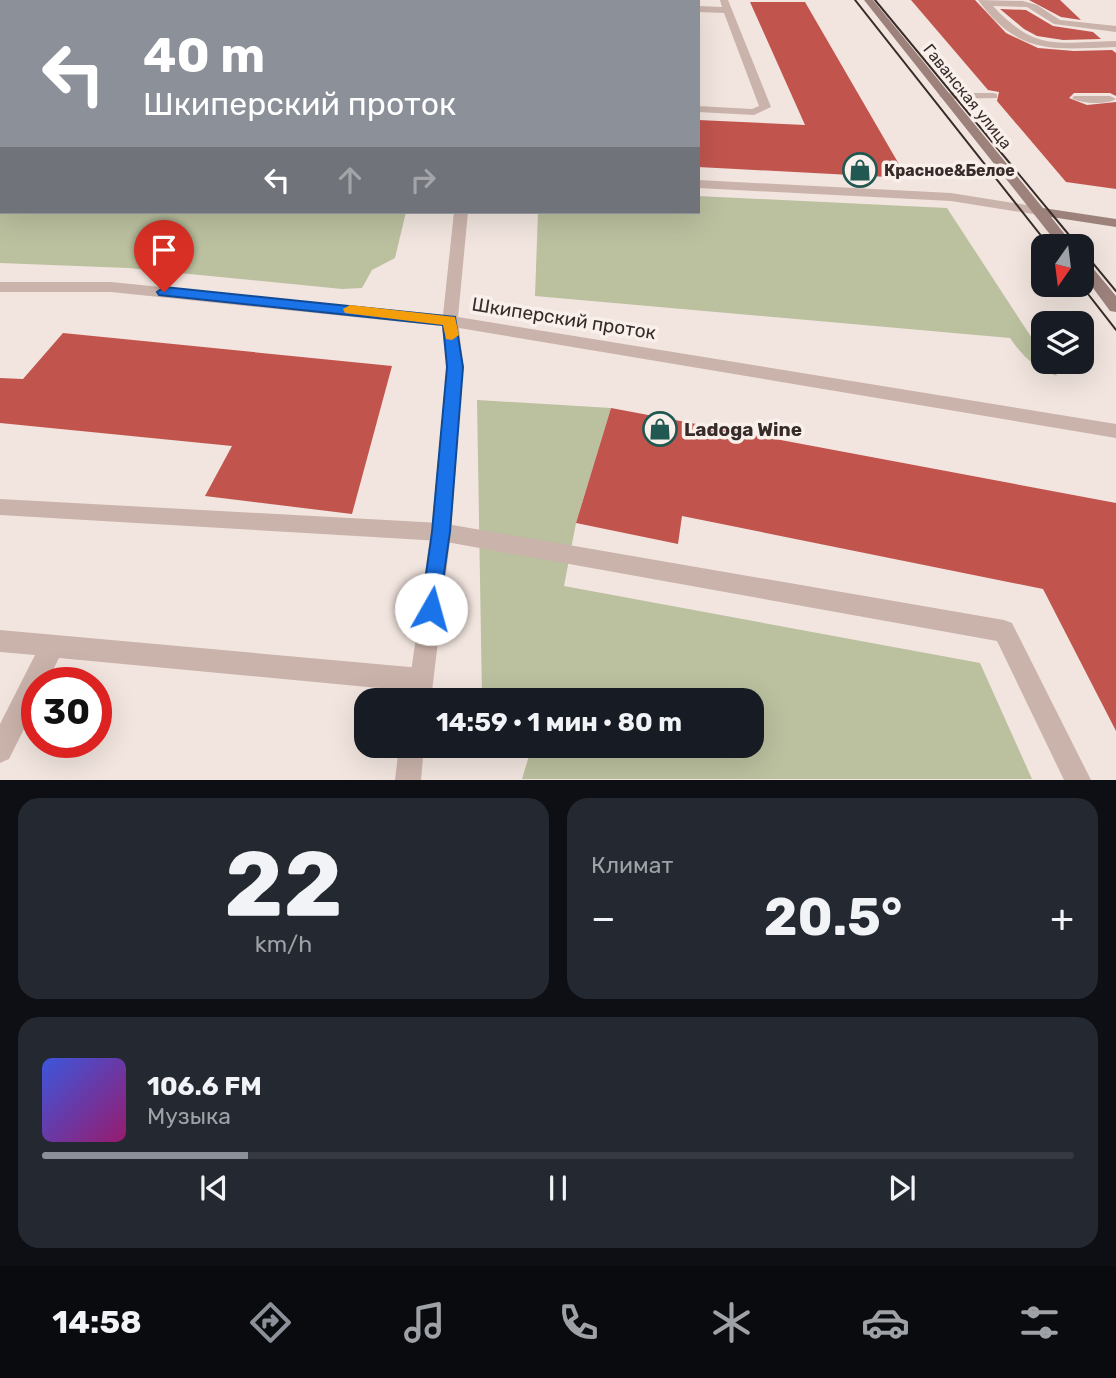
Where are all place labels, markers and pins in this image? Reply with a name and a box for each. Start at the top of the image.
shop icon: Красное&Белое [841,151,879,189]
place label: Красное&Белое [884,161,1015,180]
pin [134,220,194,292]
shop icon: Ladoga Wine [641,410,679,448]
place label: Ladoga Wine [684,418,802,441]

